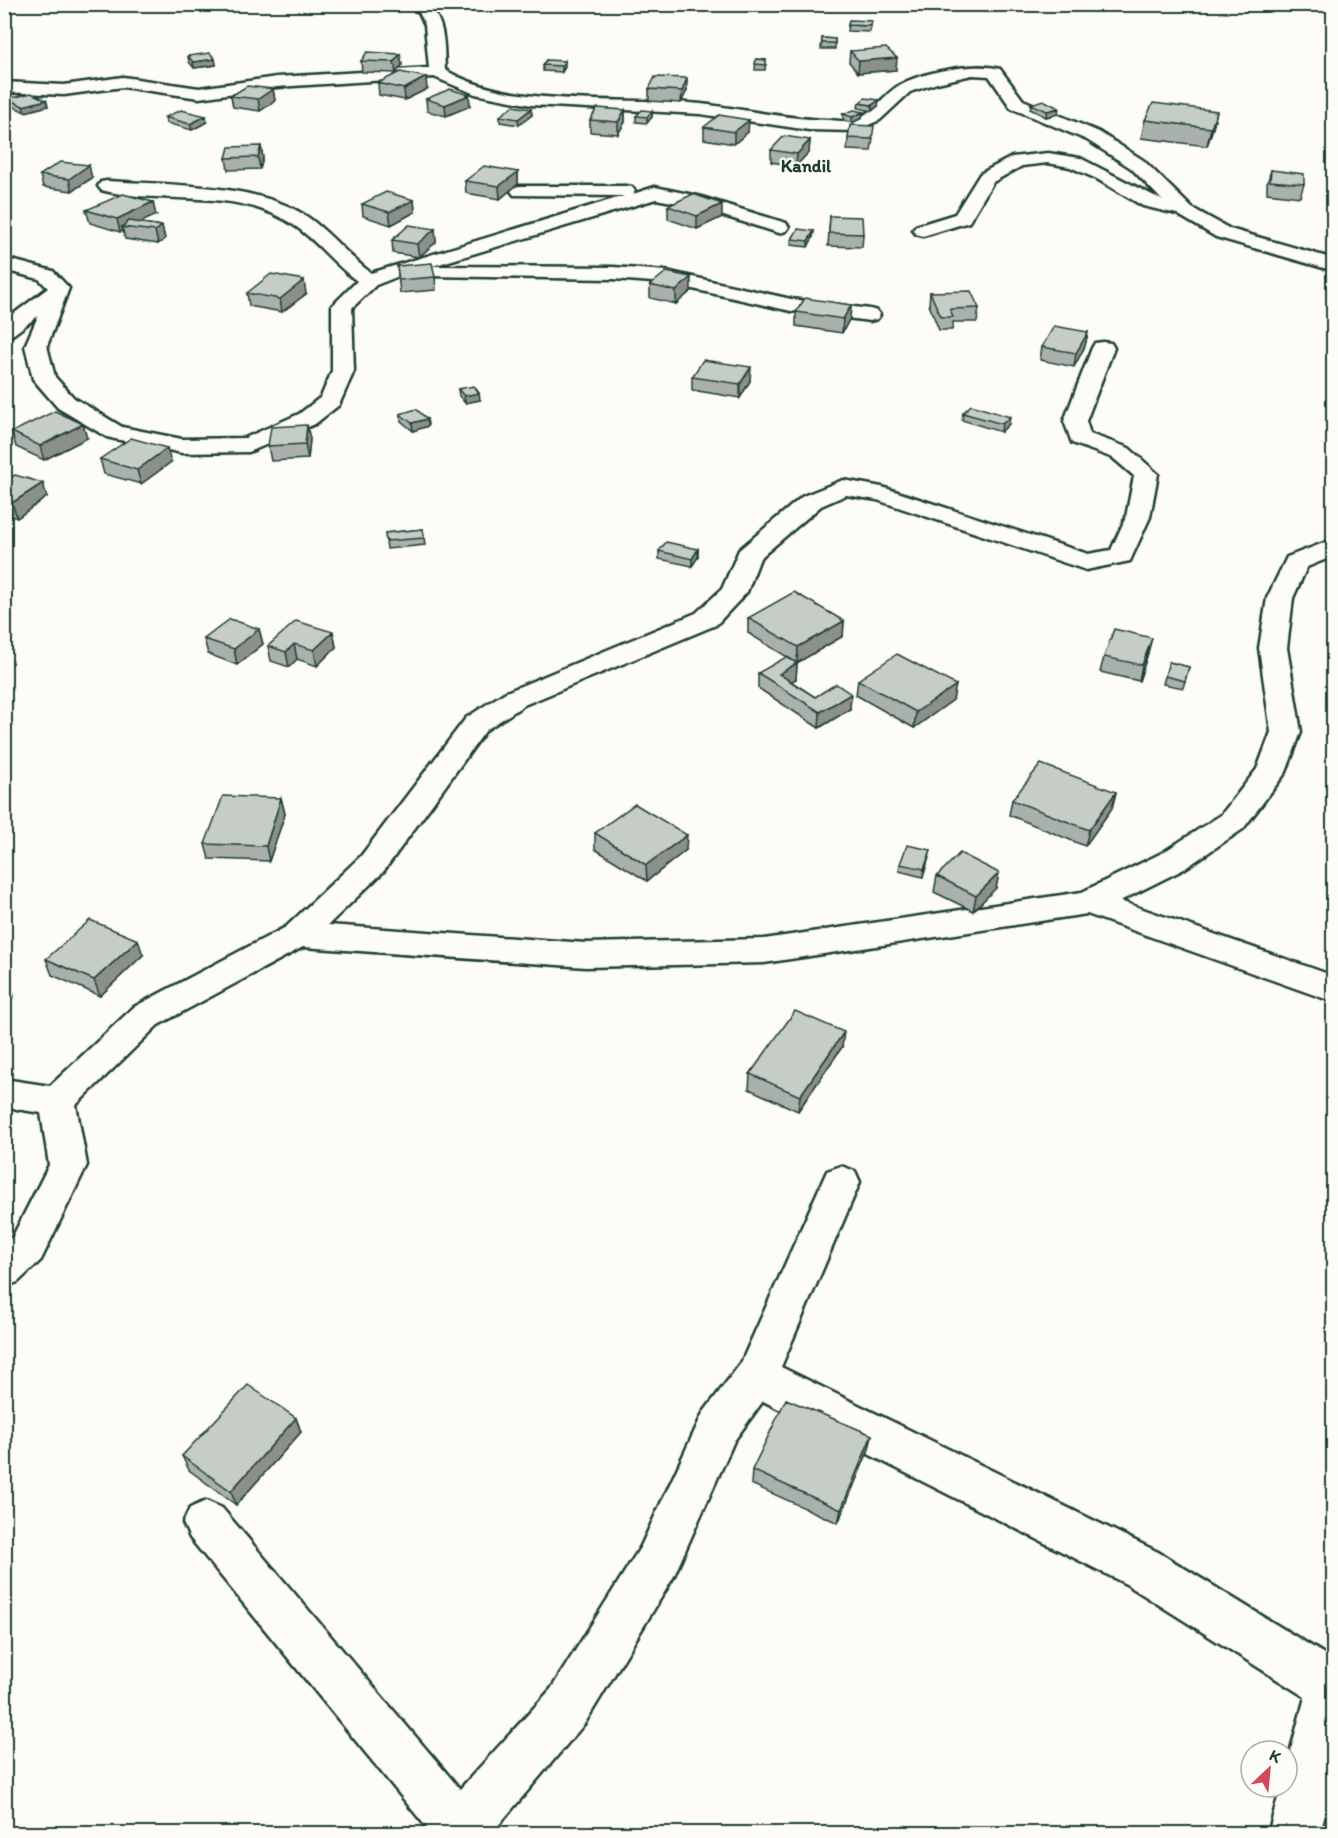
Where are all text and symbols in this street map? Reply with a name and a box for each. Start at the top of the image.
district label: Kandil [781,155,832,177]
north arrow [1239,1739,1299,1799]
text: K [1267,1745,1285,1767]

